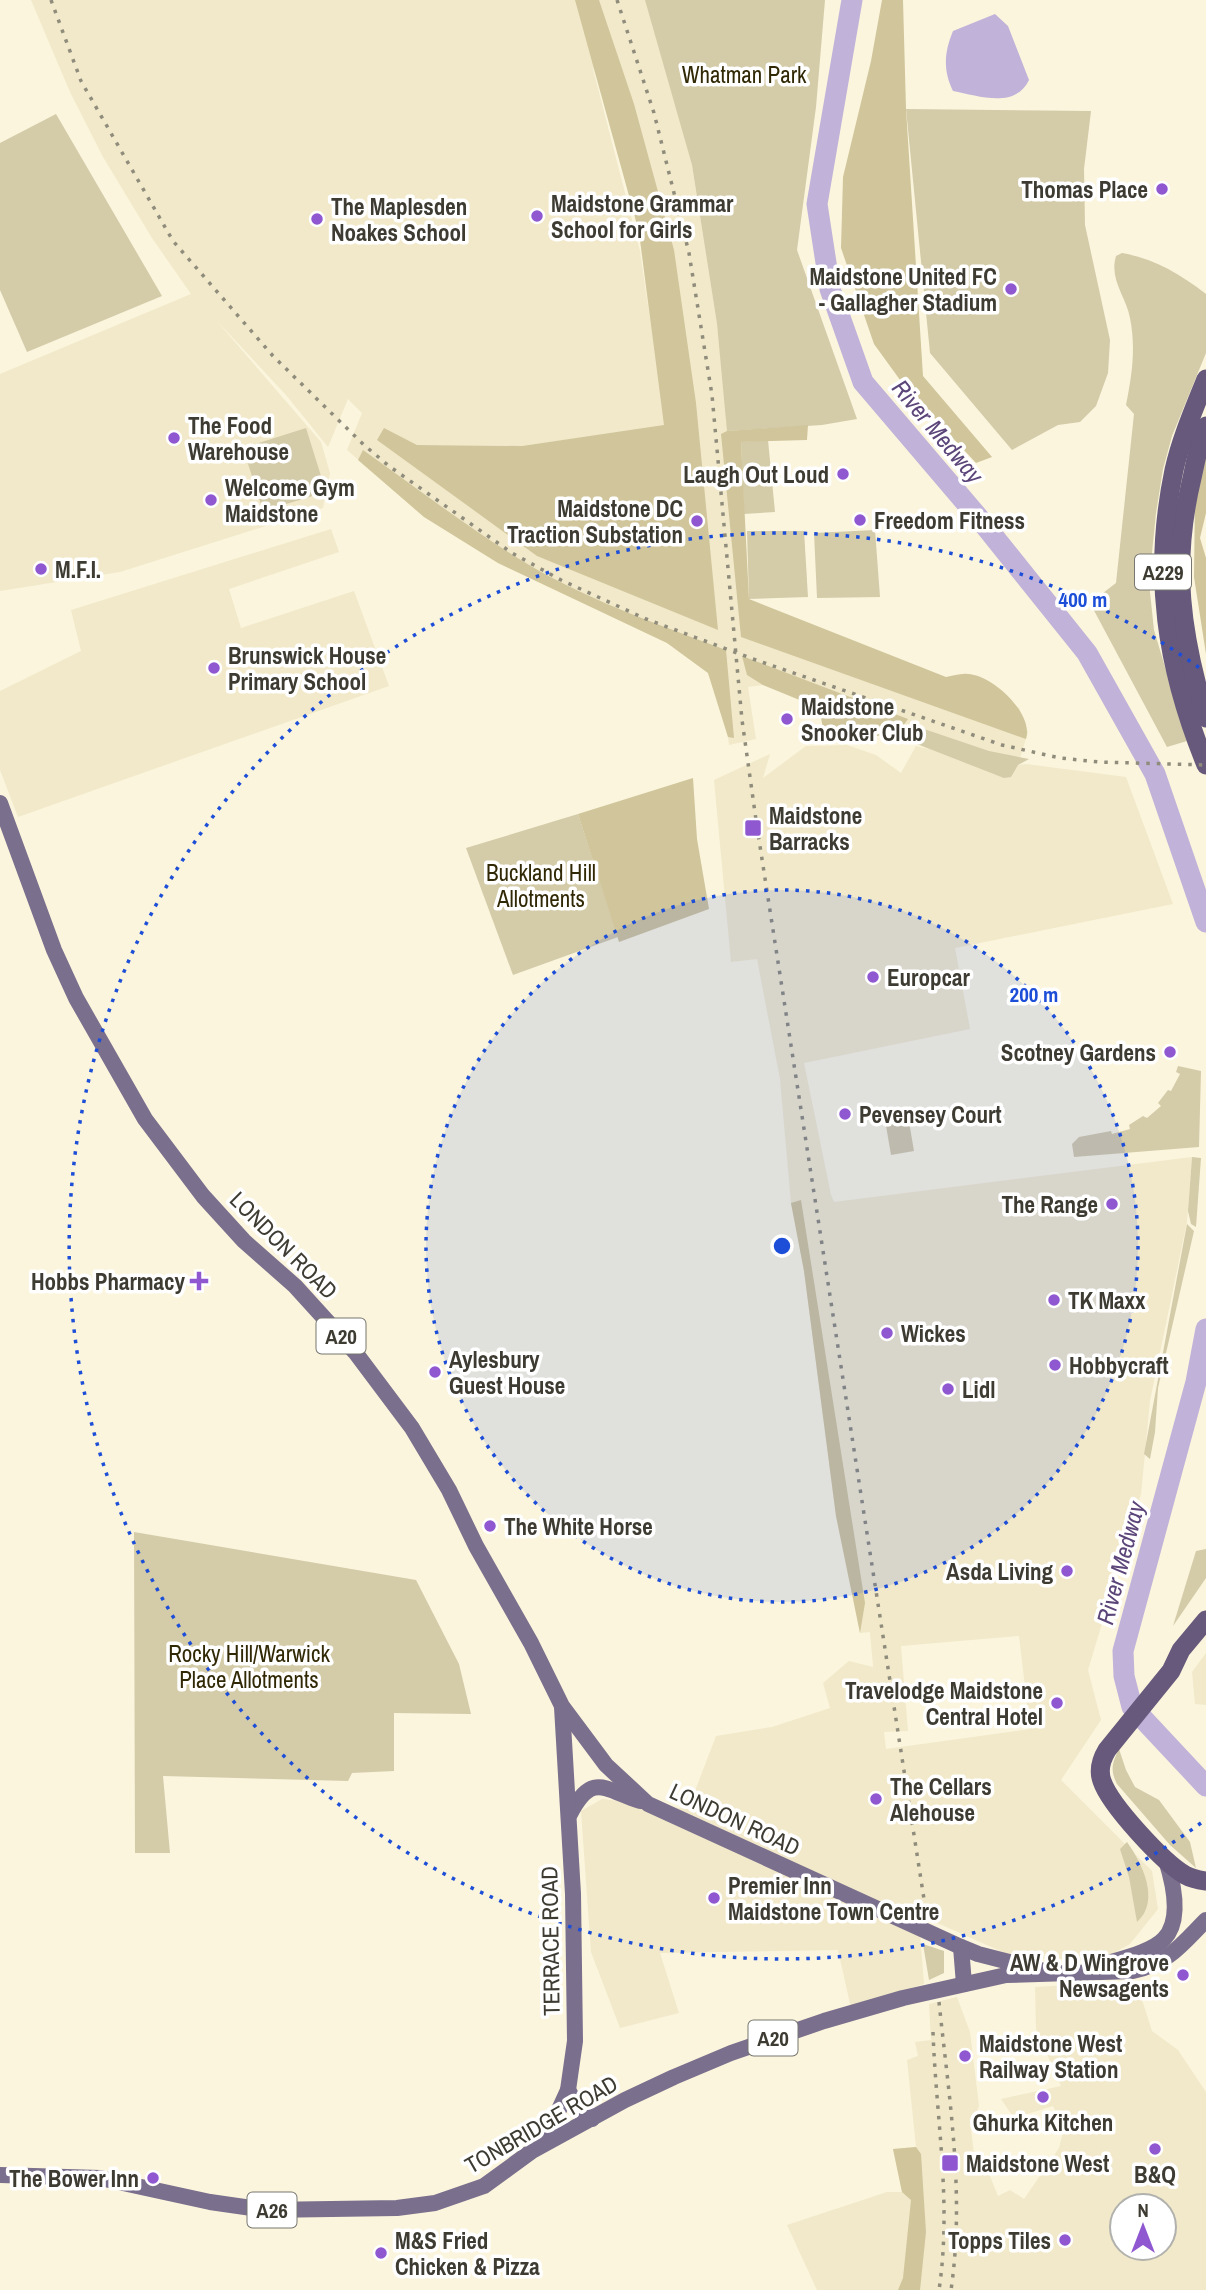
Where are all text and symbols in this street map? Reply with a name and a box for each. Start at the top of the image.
park label: Whatman Park [682,59,807,90]
place label: Thomas Place [1021,174,1148,205]
marker: Thomas Place [1154,181,1170,197]
place label: Maidstone Grammar School for Girls [551,188,734,245]
place label: The Maplesden Noakes School [331,191,467,248]
marker: Maidstone Grammar School for Girls [529,208,545,224]
marker: The Maplesden Noakes School [309,211,325,227]
place label: Maidstone United FC - Gallagher Stadium [809,261,997,318]
marker: Maidstone United FC - Gallagher Stadium [1003,281,1019,297]
water label: River Medway [885,373,991,490]
place label: The Food Warehouse [188,410,289,467]
marker: The Food Warehouse [166,430,182,446]
place label: Laugh Out Loud [683,459,829,490]
marker: Laugh Out Loud [835,466,851,482]
place label: Welcome Gym Maidstone [225,472,355,529]
marker: Welcome Gym Maidstone [203,492,219,508]
place label: Maidstone DC Traction Substation [507,493,683,550]
place label: Freedom Fitness [874,505,1025,536]
marker: Freedom Fitness [852,512,868,528]
marker: Maidstone DC Traction Substation [689,513,705,529]
place label: M.F.I. [55,554,101,585]
road number: A229 [1135,554,1191,590]
marker: M.F.I. [33,561,49,577]
text: 400 m [1059,585,1107,614]
place label: Brunswick House Primary School [228,640,386,697]
marker: Brunswick House Primary School [206,660,222,676]
place label: Maidstone Snooker Club [801,691,924,748]
marker: Maidstone Snooker Club [779,711,795,727]
place label: Maidstone Barracks [769,800,862,857]
marker: Maidstone Barracks [743,818,763,838]
park label: Buckland Hill Allotments [486,857,596,914]
place label: Europcar [887,962,970,993]
marker: Europcar [865,969,881,985]
text: 200 m [1010,980,1058,1009]
place label: Scotney Gardens [1001,1037,1156,1068]
marker: Scotney Gardens [1162,1044,1178,1060]
place label: Pevensey Court [859,1099,1002,1130]
marker: Pevensey Court [837,1106,853,1122]
street label: LONDON ROAD [223,1184,345,1306]
place label: The Range [1002,1189,1098,1220]
marker: The Range [1104,1196,1120,1212]
centre of rings [770,1234,794,1258]
place label: Hobbs Pharmacy [31,1266,186,1297]
marker: Hobbs Pharmacy [191,1273,207,1289]
place label: TK Maxx [1068,1285,1146,1316]
marker: TK Maxx [1046,1292,1062,1308]
road number: A20 [316,1318,366,1354]
place label: Wickes [901,1318,966,1349]
marker: Wickes [879,1325,895,1341]
place label: Aylesbury Guest House [449,1344,565,1401]
place label: Hobbycraft [1069,1350,1169,1381]
marker: Hobbycraft [1047,1357,1063,1373]
marker: Aylesbury Guest House [427,1364,443,1380]
place label: Lidl [962,1374,996,1405]
marker: Lidl [940,1381,956,1397]
water label: River Medway [1088,1497,1152,1628]
place label: The White Horse [504,1511,653,1542]
marker: The White Horse [482,1518,498,1534]
place label: Asda Living [946,1556,1053,1587]
marker: Asda Living [1059,1563,1075,1579]
park label: Rocky Hill/Warwick Place Allotments [168,1638,330,1695]
place label: Travelodge Maidstone Central Hotel [845,1675,1043,1732]
marker: Travelodge Maidstone Central Hotel [1049,1695,1065,1711]
place label: The Cellars Alehouse [890,1771,992,1828]
street label: LONDON ROAD [665,1775,805,1863]
marker: The Cellars Alehouse [868,1791,884,1807]
street label: TERRACE ROAD [533,1866,567,2016]
place label: Premier Inn Maidstone Town Centre [728,1870,939,1927]
marker: Premier Inn Maidstone Town Centre [706,1890,722,1906]
place label: AW & D Wingrove Newsagents [1010,1947,1169,2004]
marker: AW & D Wingrove Newsagents [1175,1967,1191,1983]
road number: A20 [748,2021,798,2056]
place label: Maidstone West Railway Station [979,2028,1122,2085]
marker: Maidstone West Railway Station [957,2048,973,2064]
street label: TONBRIDGE ROAD [459,2068,623,2180]
marker: Ghurka Kitchen [1035,2089,1051,2105]
place label: Ghurka Kitchen [973,2107,1113,2138]
marker: B&Q [1147,2141,1163,2157]
place label: Maidstone West [966,2148,1109,2179]
marker: Maidstone West [940,2153,960,2173]
place label: B&Q [1134,2159,1176,2190]
place label: The Bower Inn [9,2163,139,2194]
marker: The Bower Inn [145,2170,161,2186]
road number: A26 [247,2192,296,2228]
north arrow [1108,2192,1178,2262]
text: N [1137,2197,1149,2223]
place label: M&S Fried Chicken & Pizza [395,2225,540,2282]
place label: Topps Tiles [948,2225,1051,2256]
marker: Topps Tiles [1057,2232,1073,2248]
marker: M&S Fried Chicken & Pizza [373,2245,389,2261]

